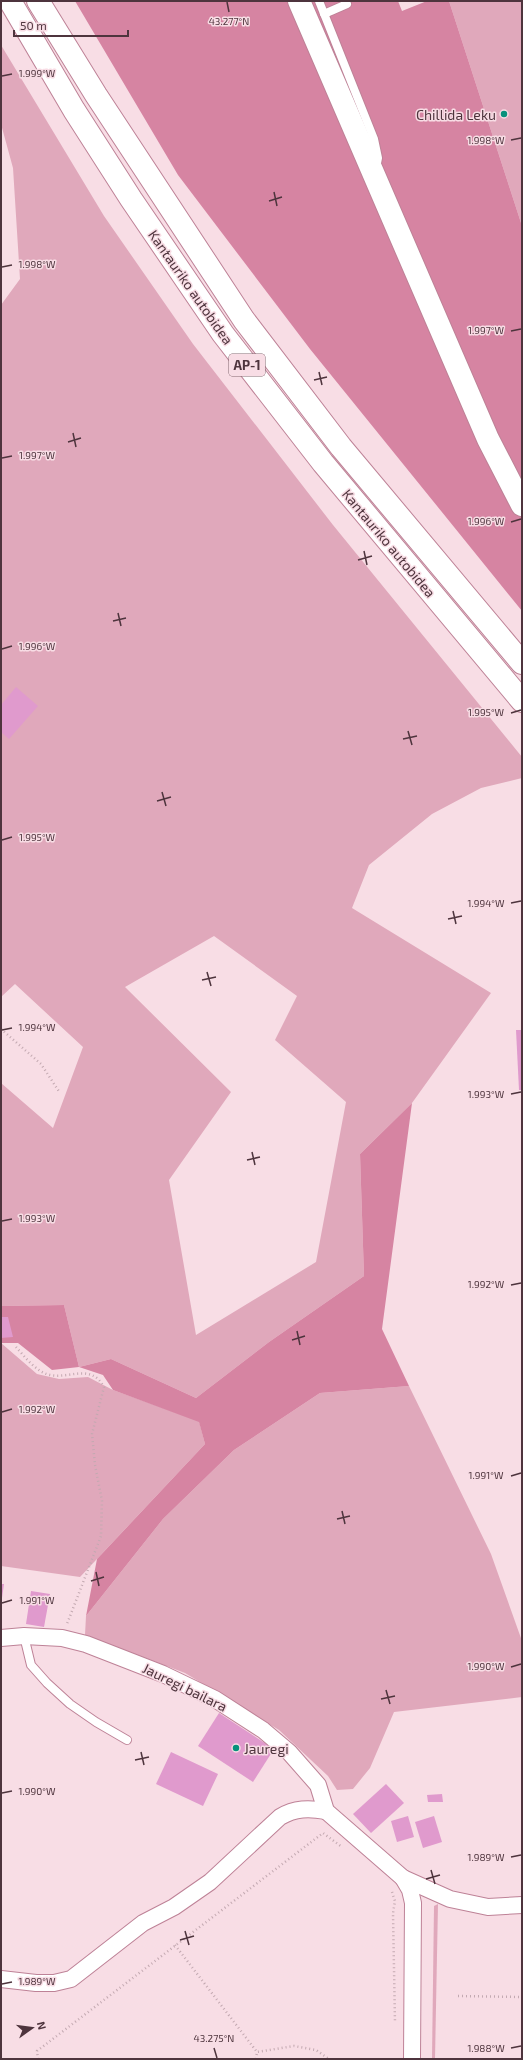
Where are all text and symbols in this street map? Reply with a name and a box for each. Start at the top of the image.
scale bar [14,12,128,38]
text: 43.277°N [209,15,249,27]
text: 50 m [20,18,47,32]
text: 1.999°W [19,67,56,79]
place label: Chillida Leku [416,106,496,123]
marker: Chillida Leku [499,109,509,119]
text: 1.998°W [468,134,505,146]
street label: Kantauriko autobidea [145,226,237,348]
text: 1.998°W [19,258,56,270]
text: 1.997°W [468,324,504,336]
road number: AP-1 [229,354,265,376]
text: 1.997°W [19,449,55,461]
street label: Kantauriko autobidea [339,486,439,600]
text: 1.996°W [468,515,505,527]
text: 1.996°W [19,640,56,652]
text: 1.995°W [468,706,505,718]
text: 1.995°W [19,831,56,843]
text: 1.994°W [468,897,505,909]
text: 1.994°W [19,1021,56,1033]
text: 1.993°W [468,1088,505,1100]
text: 1.993°W [19,1212,56,1224]
text: 1.992°W [468,1278,505,1290]
text: 1.992°W [19,1403,56,1415]
text: 1.991°W [469,1469,504,1481]
text: 1.991°W [20,1594,55,1606]
street label: Jauregi bailara [140,1659,230,1715]
text: 1.990°W [468,1660,505,1672]
place label: Jauregi [244,1740,289,1757]
marker: Jauregi [231,1743,241,1753]
text: 1.990°W [19,1785,56,1797]
text: 1.989°W [468,1851,505,1863]
text: 1.989°W [19,1975,56,1987]
north arrow [12,2008,52,2048]
text: N [35,2020,49,2031]
text: 43.275°N [194,2032,234,2044]
text: 1.988°W [467,2042,505,2054]

